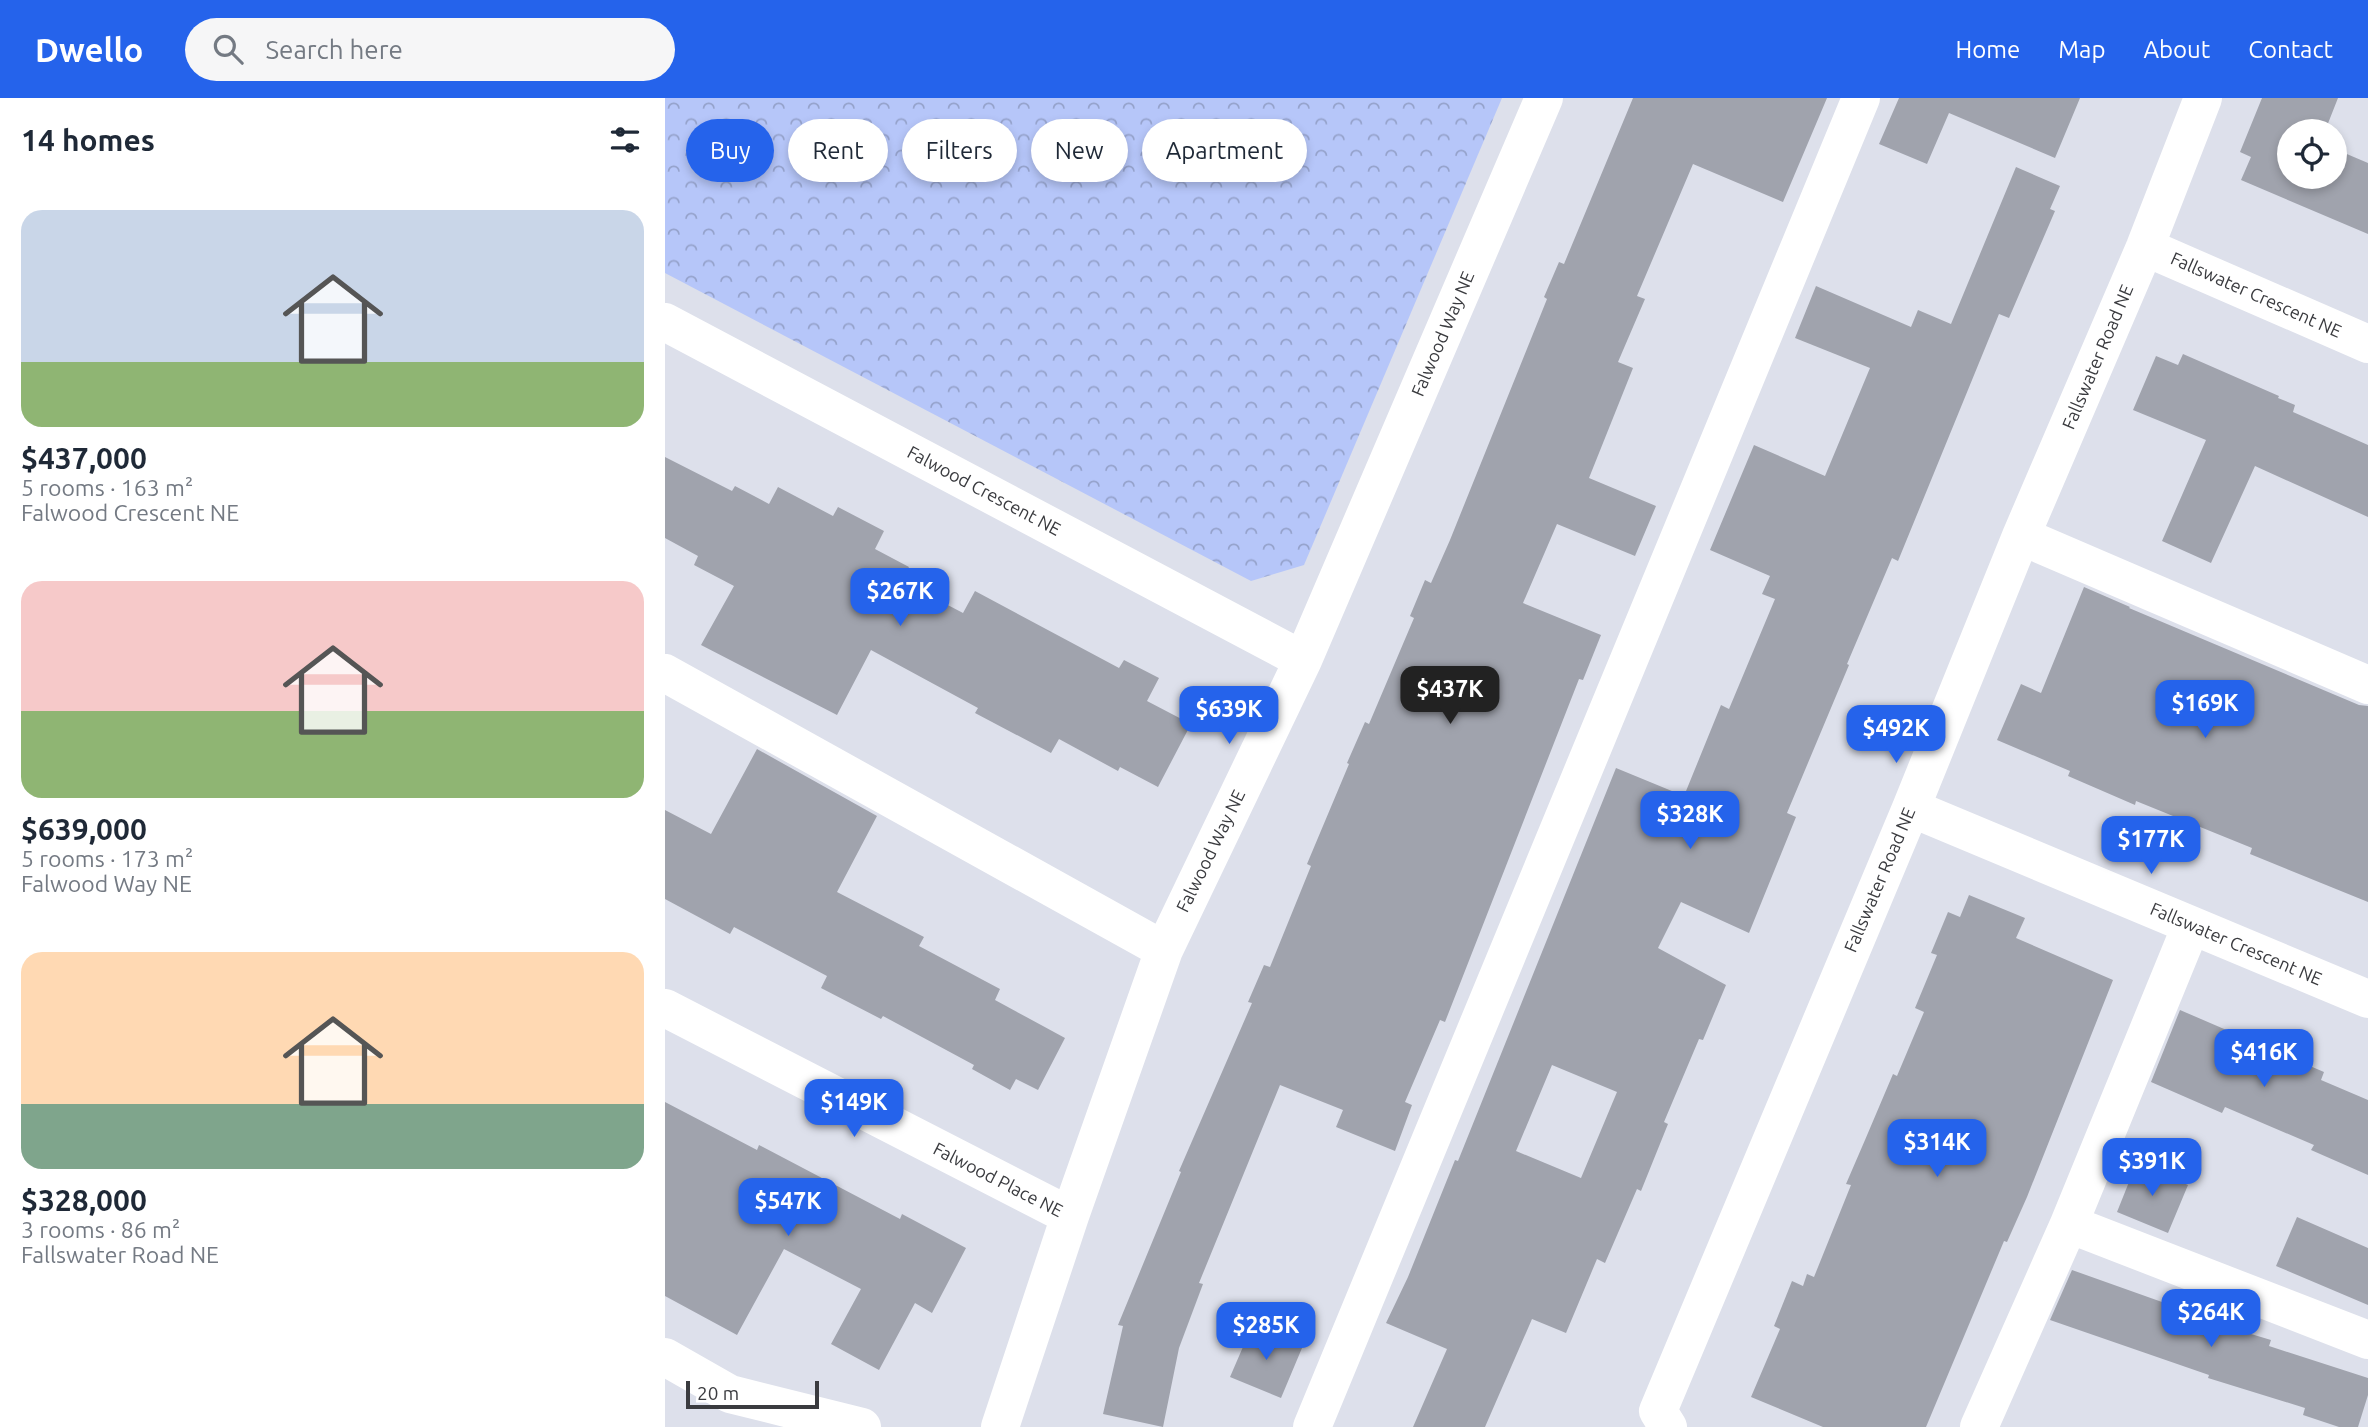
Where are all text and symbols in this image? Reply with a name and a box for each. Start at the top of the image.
search box [185,18,675,81]
icon: search [209,30,247,68]
text: Dwello [35,31,143,68]
text: Search here [265,35,403,64]
text: Home [1955,36,2020,63]
text: Map [2058,36,2105,63]
text: About [2143,36,2210,63]
text: Contact [2248,36,2333,63]
chip: Buy [686,119,774,182]
chip: Rent [788,119,888,182]
chip: Filters [902,119,1017,182]
chip: New [1031,119,1128,182]
chip: Apartment [1142,119,1307,182]
map controls [2277,119,2347,189]
button: locate [2277,119,2347,189]
icon: filters [606,121,644,159]
text: 14 homes [21,123,155,157]
street label: Fallswater Crescent NE [2168,247,2345,341]
icon: home [270,256,396,382]
street label: Falwood Way NE [1407,268,1477,399]
street label: Fallswater Road NE [2058,281,2137,432]
text: $437,000 [21,441,147,475]
street label: Falwood Crescent NE [904,441,1065,539]
text: 5 rooms · 163 m² [21,475,193,500]
text: Falwood Crescent NE [21,500,239,525]
pin: $267K [851,568,949,628]
text: $267K [866,578,934,603]
icon: home [270,627,396,753]
pin: $437K [1401,666,1499,726]
text: $437K [1416,676,1484,701]
pin: $169K [2156,680,2254,740]
pin: $639K [1180,686,1278,746]
text: $169K [2171,690,2239,715]
text: $639K [1195,696,1263,721]
pin: $492K [1847,706,1945,765]
text: $492K [1862,715,1930,740]
street label: Falwood Way NE [1172,786,1248,915]
pin: $328K [1641,792,1739,851]
text: $328K [1656,801,1724,826]
street label: Fallswater Road NE [1840,804,1919,955]
text: $639,000 [21,812,147,846]
pin: $177K [2102,816,2200,876]
text: $177K [2117,826,2185,851]
text: 5 rooms · 173 m² [21,846,193,871]
text: Falwood Way NE [21,871,192,896]
street label: Fallswater Crescent NE [2147,898,2325,988]
icon: home [270,998,396,1124]
pin: $416K [2215,1030,2313,1089]
text: $416K [2230,1039,2298,1064]
pin: $149K [805,1080,903,1139]
text: $149K [820,1089,888,1114]
pin: $314K [1888,1119,1986,1179]
text: $314K [1903,1129,1971,1154]
street label: Falwood Place NE [930,1138,1066,1220]
pin: $391K [2103,1138,2201,1198]
text: $391K [2118,1148,2186,1173]
pin: $547K [739,1178,837,1238]
text: $328,000 [21,1183,147,1217]
text: $547K [754,1188,822,1213]
text: 3 rooms · 86 m² [21,1217,180,1242]
text: Fallswater Road NE [21,1242,219,1267]
pin: $264K [2162,1290,2260,1349]
text: $264K [2177,1299,2245,1324]
pin: $285K [1217,1302,1315,1362]
text: $285K [1232,1312,1300,1337]
scale bar [686,1378,819,1410]
text: 20 m [697,1382,739,1404]

